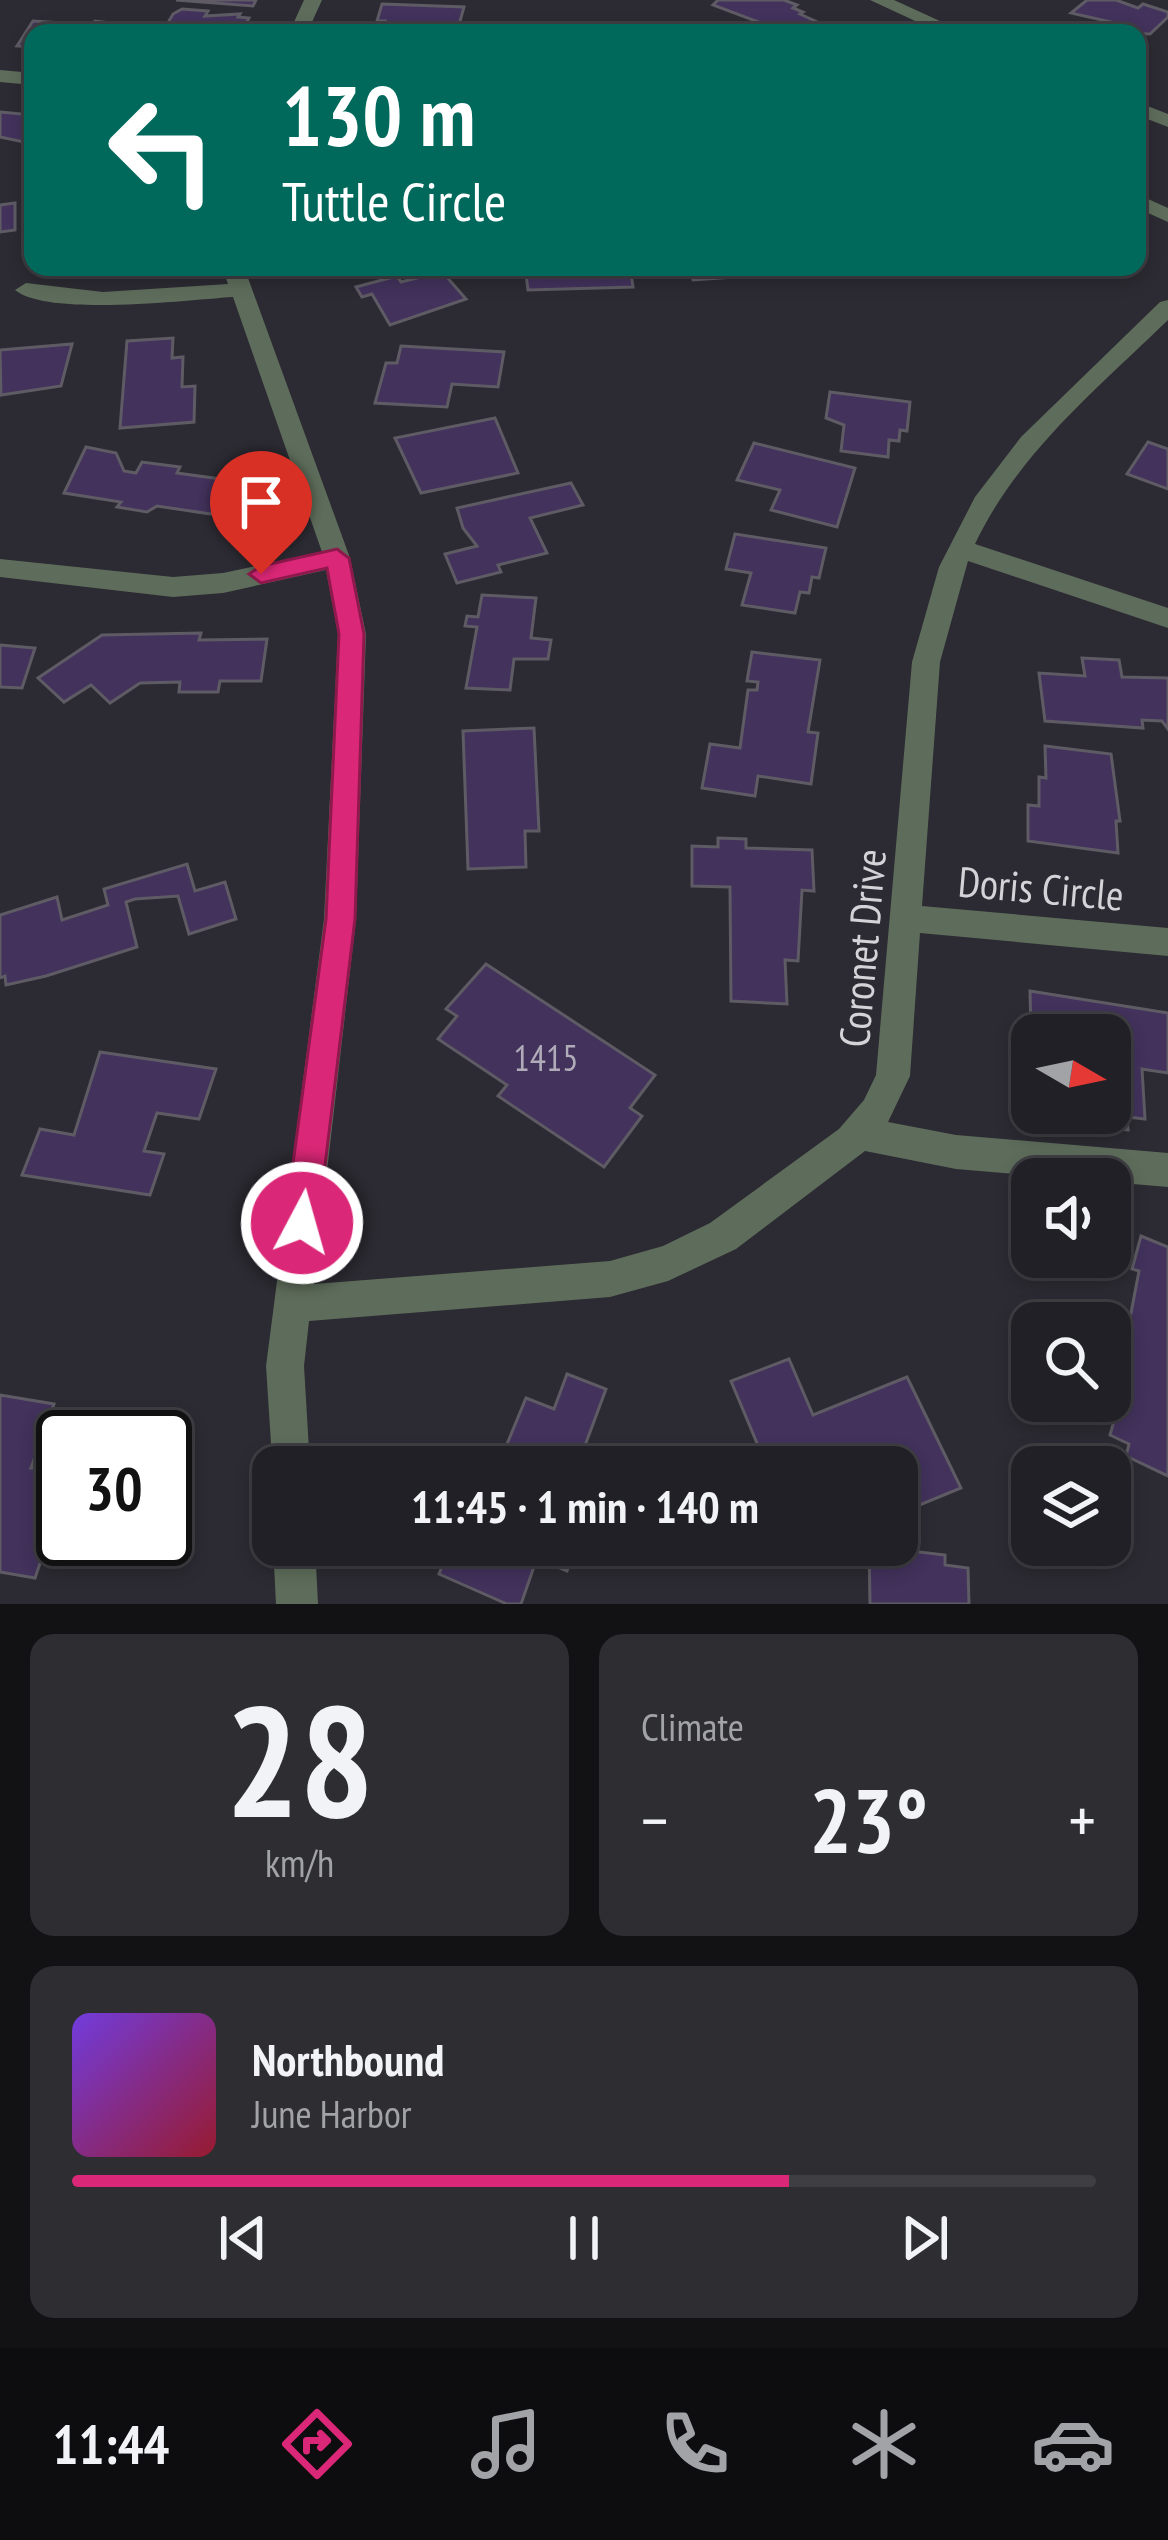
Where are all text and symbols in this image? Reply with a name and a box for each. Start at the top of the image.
text: 130 m [282,60,475,169]
icon: left [84,72,240,228]
text: Tuttle Circle [282,166,506,236]
pin [210,451,312,574]
icon: arrive [228,469,294,535]
street label: Coronet Drive [826,847,898,1049]
street label: Doris Circle [956,853,1126,923]
north arrow [1011,1014,1131,1134]
map controls [1011,1014,1131,1566]
house number: 1415 [514,1034,578,1081]
button: sound [1011,1158,1131,1278]
position arrow [239,1160,365,1286]
button: search [1011,1302,1131,1422]
speed limit sign: 30 [36,1410,192,1566]
button: layers [1011,1446,1131,1566]
text: 11:45 · 1 min · 140 m [411,1477,759,1535]
text: 28 [225,1658,374,1860]
text: Climate [641,1701,744,1752]
text: 23° [809,1761,928,1878]
text: − [641,1777,668,1862]
text: + [1069,1777,1096,1862]
text: km/h [265,1837,334,1888]
text: Northbound [252,2030,444,2088]
text: June Harbor [252,2088,411,2139]
icon: previous [210,2205,276,2271]
icon: pause [551,2205,617,2271]
icon: next [892,2205,958,2271]
icon: directions [275,2402,359,2486]
icon: music [464,2402,548,2486]
icon: phone [653,2402,737,2486]
icon: climate [842,2402,926,2486]
icon: car [1031,2402,1115,2486]
text: 11:44 [53,2409,169,2479]

